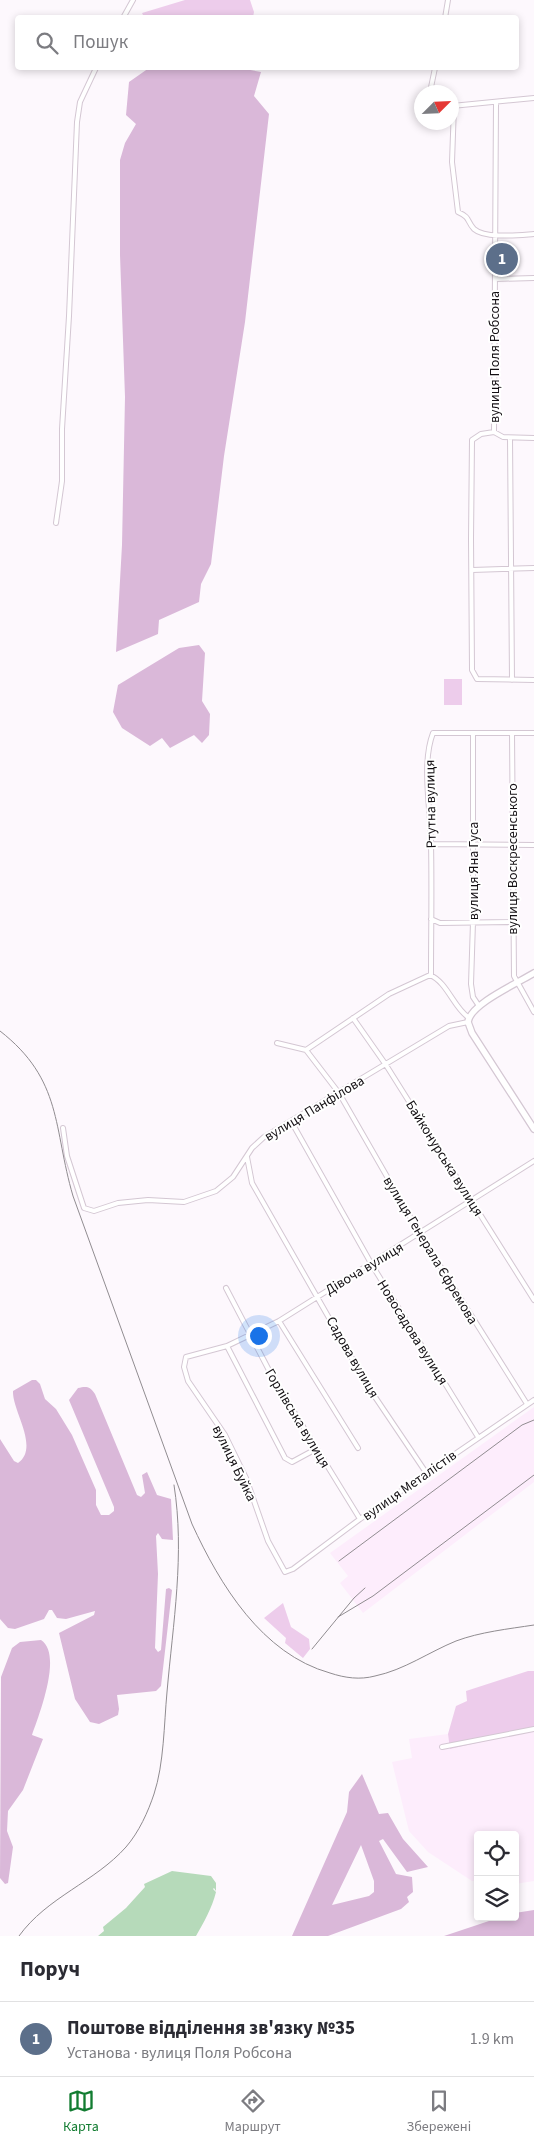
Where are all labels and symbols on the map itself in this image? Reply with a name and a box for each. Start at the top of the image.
north arrow [414,85,459,130]
pin: 1 [486,240,518,278]
street label: вулиця Поля Робсона [485,291,505,423]
street label: Ртутна вулиця [420,759,442,849]
street label: вулиця Воскресенського [503,783,523,935]
street label: вулиця Яна Гуса [464,822,484,920]
street label: вулиця Панфілова [261,1071,368,1147]
street label: Байконурська вулиця [400,1097,488,1220]
street label: вулиця Генерала Єфремова [378,1173,482,1328]
street label: Дівоча вулиця [322,1238,407,1300]
street label: Новосадова вулиця [372,1276,453,1389]
street label: Садова вулиця [321,1313,384,1402]
your location [246,1323,272,1349]
street label: Горлівська вулиця [260,1365,335,1472]
street label: вулиця Буйка [207,1422,261,1505]
street label: вулиця Металістів [358,1446,461,1526]

